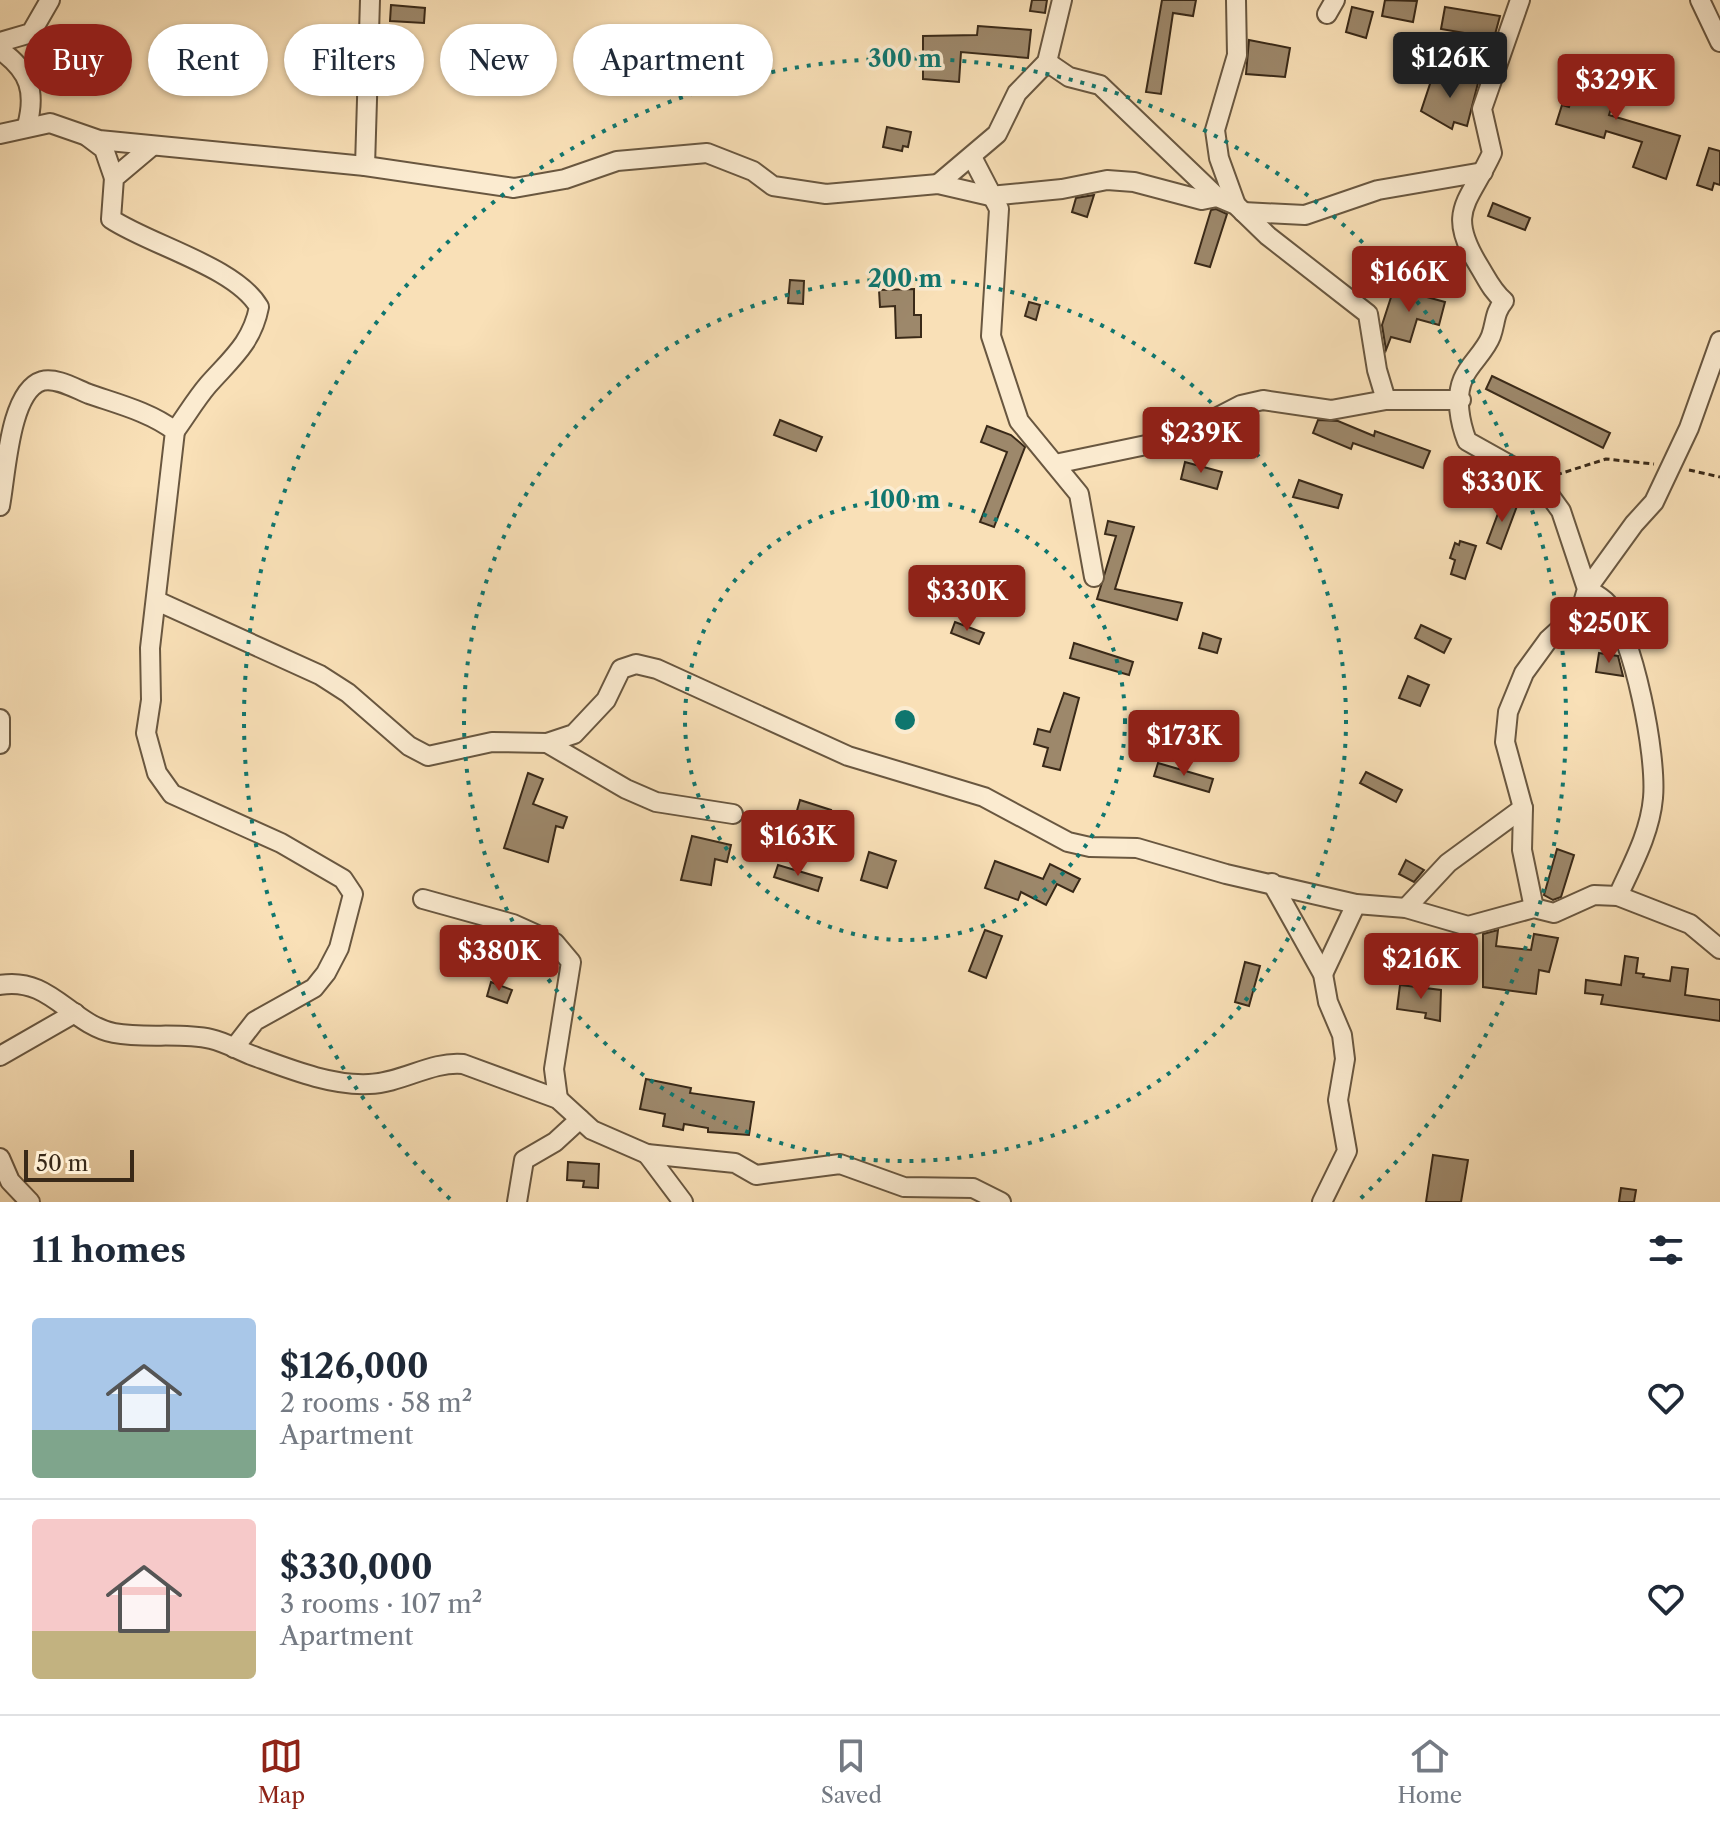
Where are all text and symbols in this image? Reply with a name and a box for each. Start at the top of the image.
chip: Buy [24,24,132,96]
chip: Rent [148,24,268,96]
chip: Filters [284,24,424,96]
chip: New [440,24,557,96]
chip: Apartment [573,24,773,96]
pin: $126K [1394,32,1506,100]
text: $126K [1411,42,1489,74]
text: 300 m [868,44,942,73]
pin: $329K [1560,54,1672,122]
text: $329K [1576,64,1656,96]
pin: $166K [1353,246,1465,314]
text: $166K [1370,256,1448,288]
text: 200 m [868,264,942,293]
pin: $239K [1145,407,1257,475]
text: $239K [1161,417,1241,449]
pin: $330K [1446,456,1558,524]
text: $330K [1461,466,1543,498]
text: 100 m [869,485,941,514]
pin: $330K [911,565,1023,633]
text: $330K [926,575,1008,607]
pin: $250K [1553,597,1665,665]
text: $250K [1568,607,1650,639]
centre of rings [891,706,919,734]
pin: $173K [1128,710,1240,778]
text: $173K [1146,720,1222,752]
pin: $163K [742,810,854,878]
text: $163K [759,820,837,852]
pin: $380K [443,925,555,993]
pin: $216K [1365,933,1477,1001]
text: $380K [458,935,540,967]
text: $216K [1382,943,1460,975]
scale bar [24,1146,134,1182]
text: 50 m [36,1150,88,1177]
icon: filters [1644,1228,1688,1272]
text: 11 homes [32,1229,186,1271]
text: $126,000 [280,1345,429,1387]
icon: home [96,1350,192,1446]
icon: heart [1644,1376,1688,1420]
text: 2 rooms · 58 m² [280,1387,472,1419]
text: Apartment [280,1419,413,1451]
text: $330,000 [280,1546,433,1588]
icon: home [96,1551,192,1647]
icon: heart [1644,1577,1688,1621]
text: 3 rooms · 107 m² [280,1588,482,1620]
text: Apartment [280,1620,413,1652]
tab: Map [258,1734,305,1809]
tab: Saved [821,1734,882,1809]
tab: Home [1398,1734,1462,1809]

